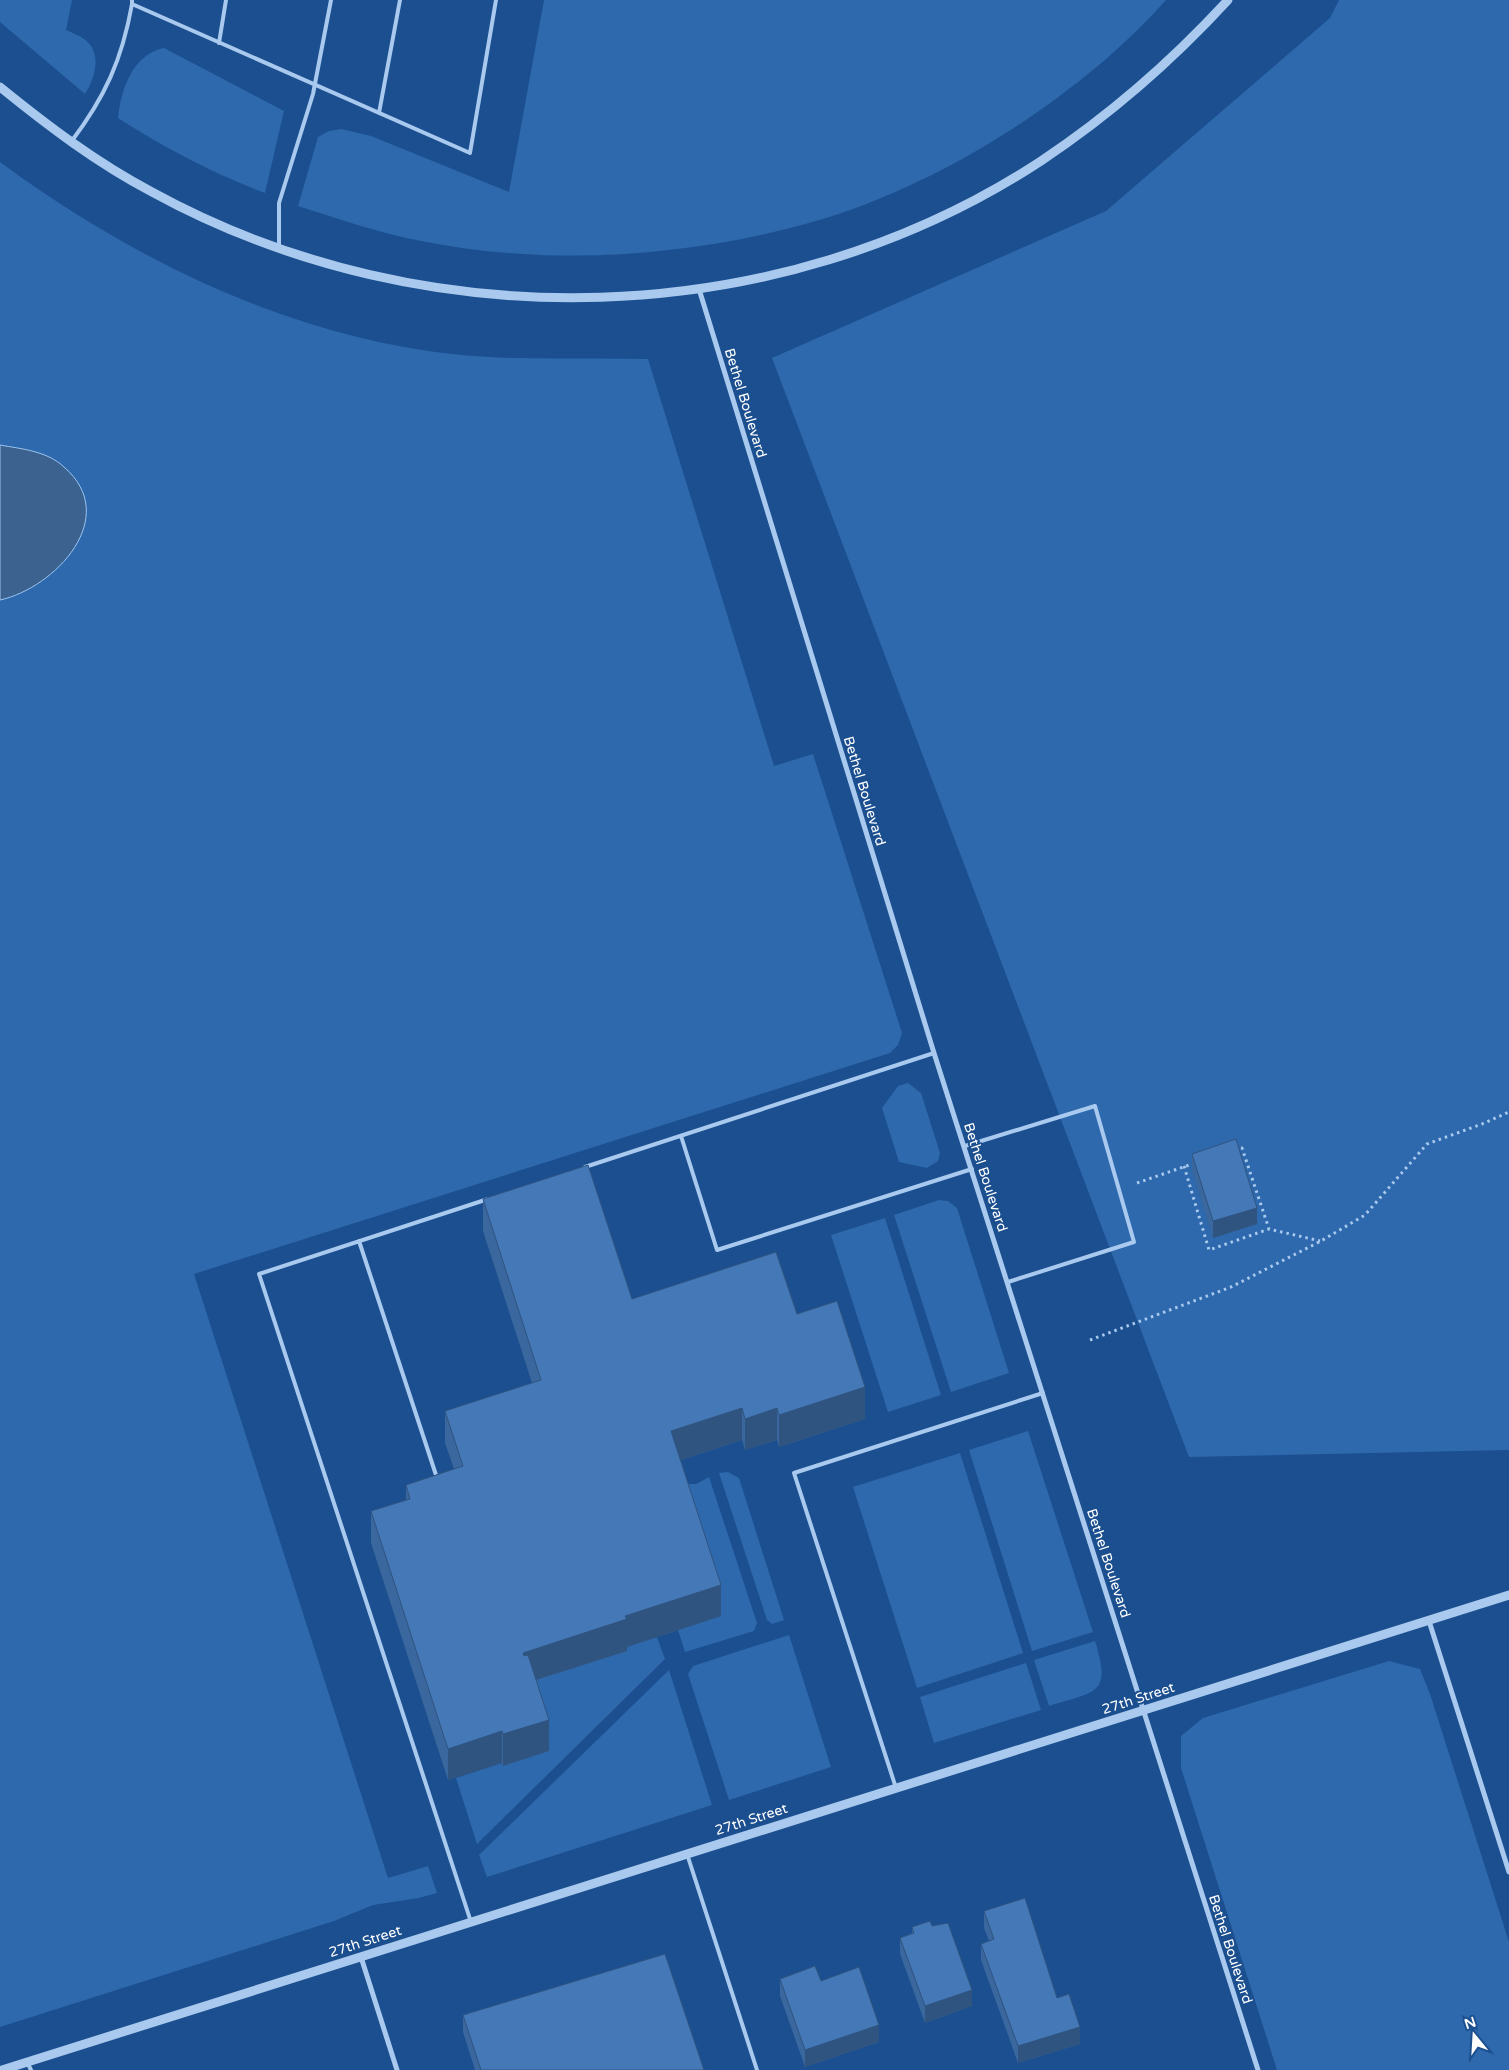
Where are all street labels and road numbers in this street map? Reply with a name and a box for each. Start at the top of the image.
street label: Bethel Boulevard [721,346,770,460]
street label: Bethel Boulevard [840,734,889,848]
street label: Bethel Boulevard [960,1120,1011,1234]
street label: Bethel Boulevard [1083,1506,1134,1620]
street label: 27th Street [1100,1679,1177,1718]
street label: 27th Street [713,1800,790,1839]
street label: Bethel Boulevard [1205,1892,1256,2006]
street label: 27th Street [327,1922,404,1961]

